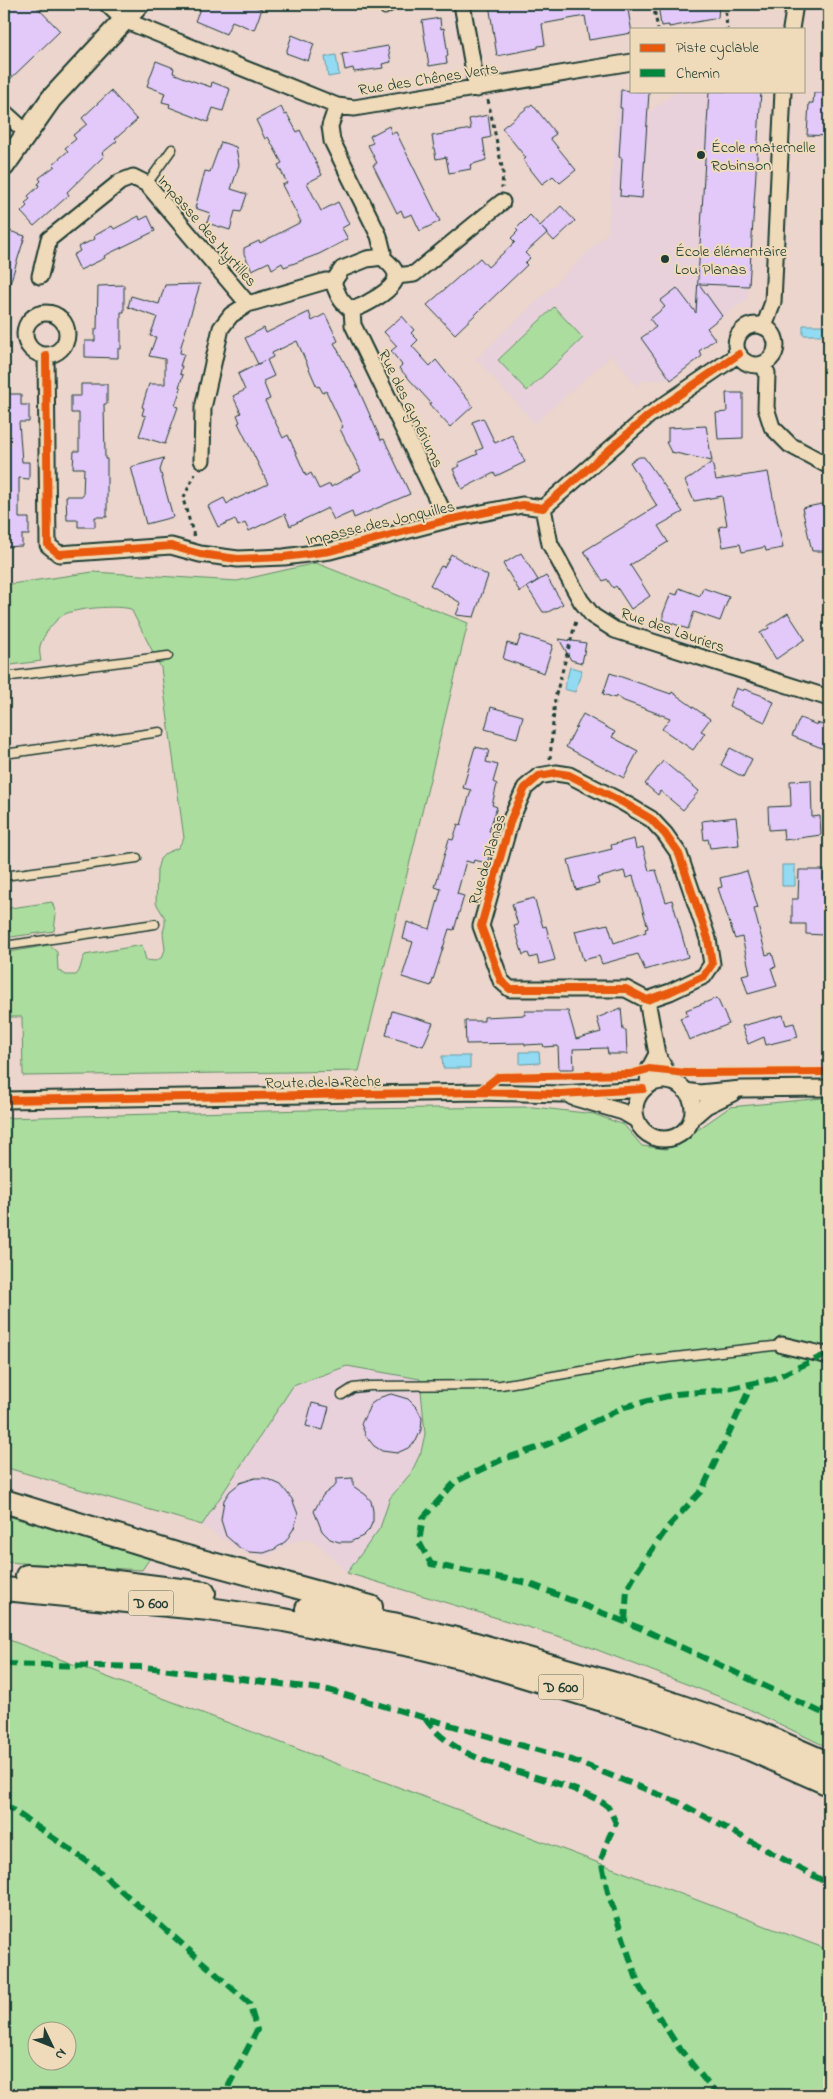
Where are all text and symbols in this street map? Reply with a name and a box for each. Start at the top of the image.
legend [630,28,806,92]
text: Piste cyclable [676,37,759,60]
street label: Rue des Chênes Verts [357,57,500,103]
text: Chemin [676,63,720,85]
place label: École maternelle Robinson [711,136,816,178]
marker: École maternelle Robinson [695,149,707,161]
street label: Impasse des Myrtilles [151,170,262,293]
place label: École élémentaire Lou Planas [675,240,788,282]
marker: École élémentaire Lou Planas [659,253,671,265]
street label: Rue des Gynériums [371,346,449,472]
street label: Impasse des Jonquilles [303,495,458,553]
street label: Rue des Lauriers [617,602,728,660]
street label: Rue de Planas [463,811,513,908]
street label: Route de la Rèche [265,1070,382,1096]
road number: D 600 [128,1590,174,1616]
road number: D 600 [538,1674,584,1700]
north arrow [28,2022,78,2072]
text: N [50,2043,71,2064]

